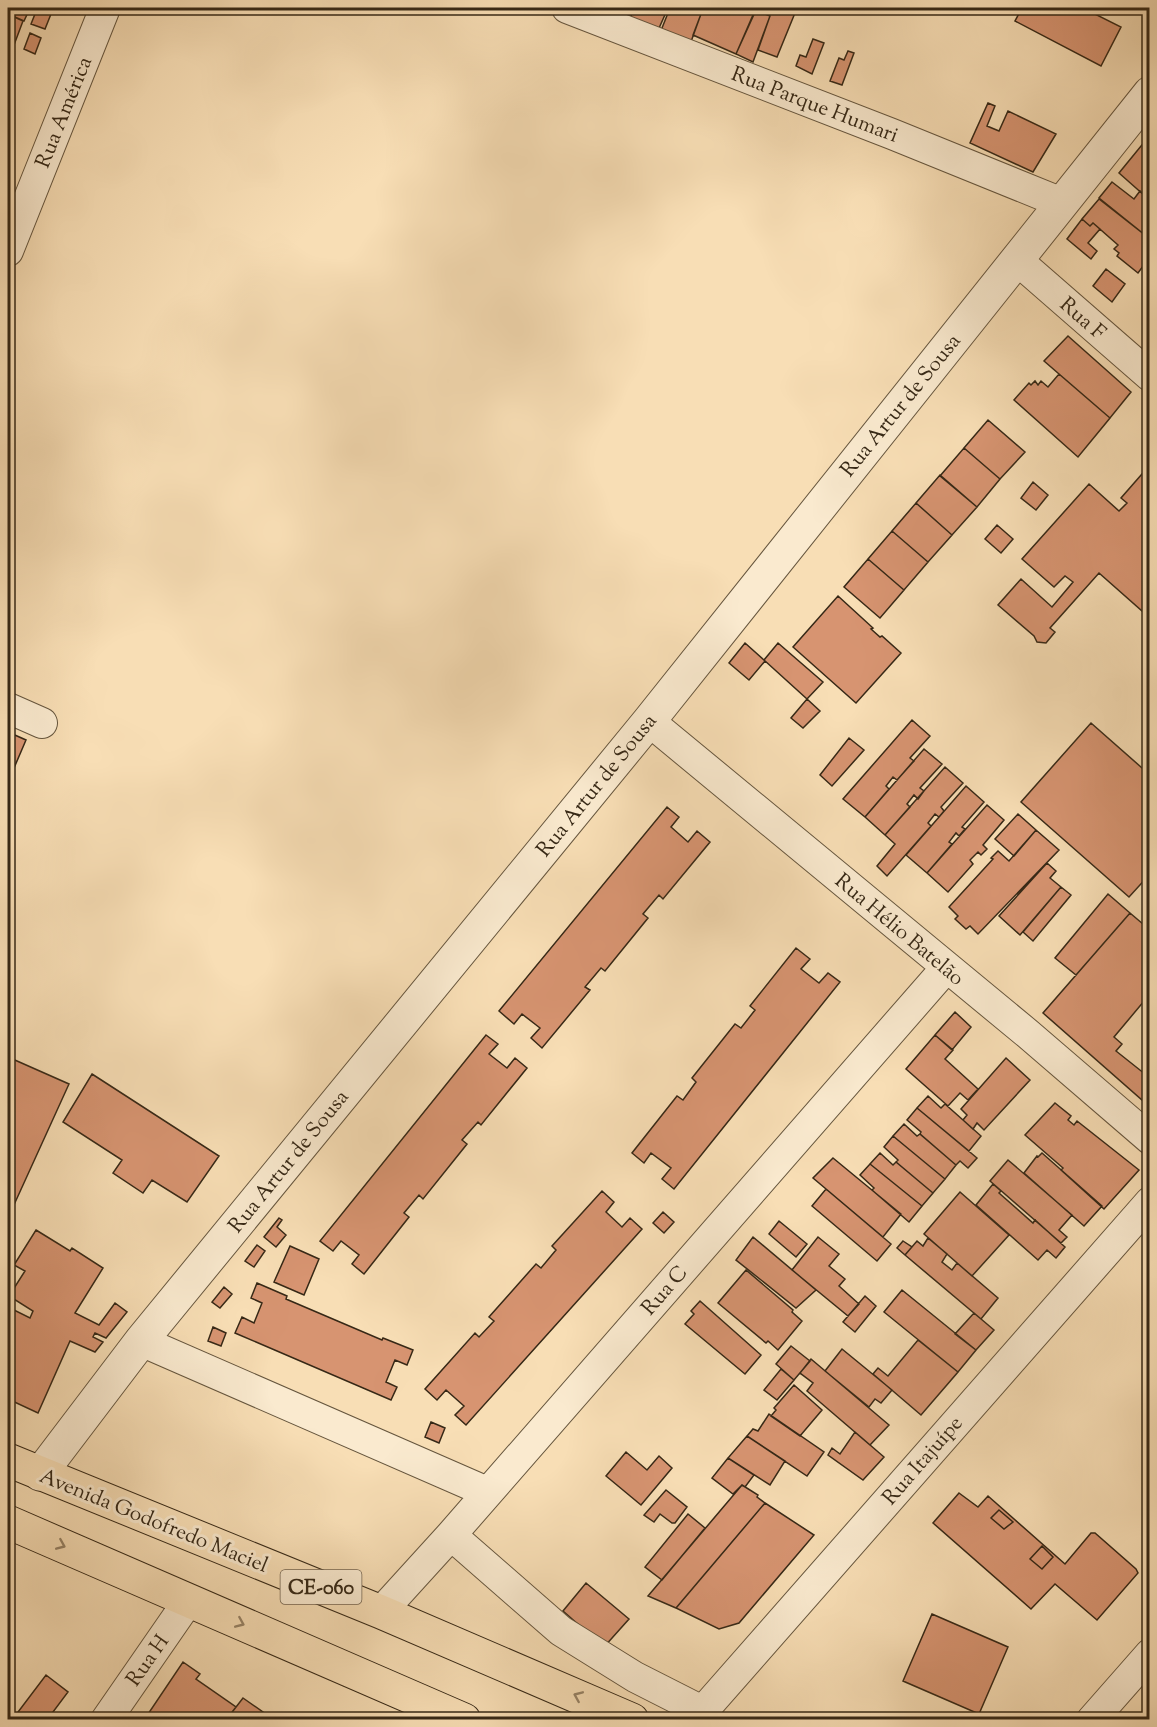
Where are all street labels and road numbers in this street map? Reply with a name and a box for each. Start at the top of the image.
street label: Rua América [29,52,101,173]
street label: Rua Parque Humari [726,60,902,152]
street label: Rua F [1052,291,1112,348]
street label: Rua Artur de Sousa [834,328,969,484]
street label: Rua Artur de Sousa [530,708,665,864]
street label: Rua Hélio Batelão [827,867,970,994]
street label: Rua Artur de Sousa [222,1084,357,1240]
street label: Rua C [635,1260,696,1323]
street label: Rua Itajuípe [876,1410,971,1512]
street label: Avenida Godofredo Maciel [34,1462,272,1582]
road number: CE-060 [280,1570,362,1604]
street label: Rua H [120,1629,178,1693]

